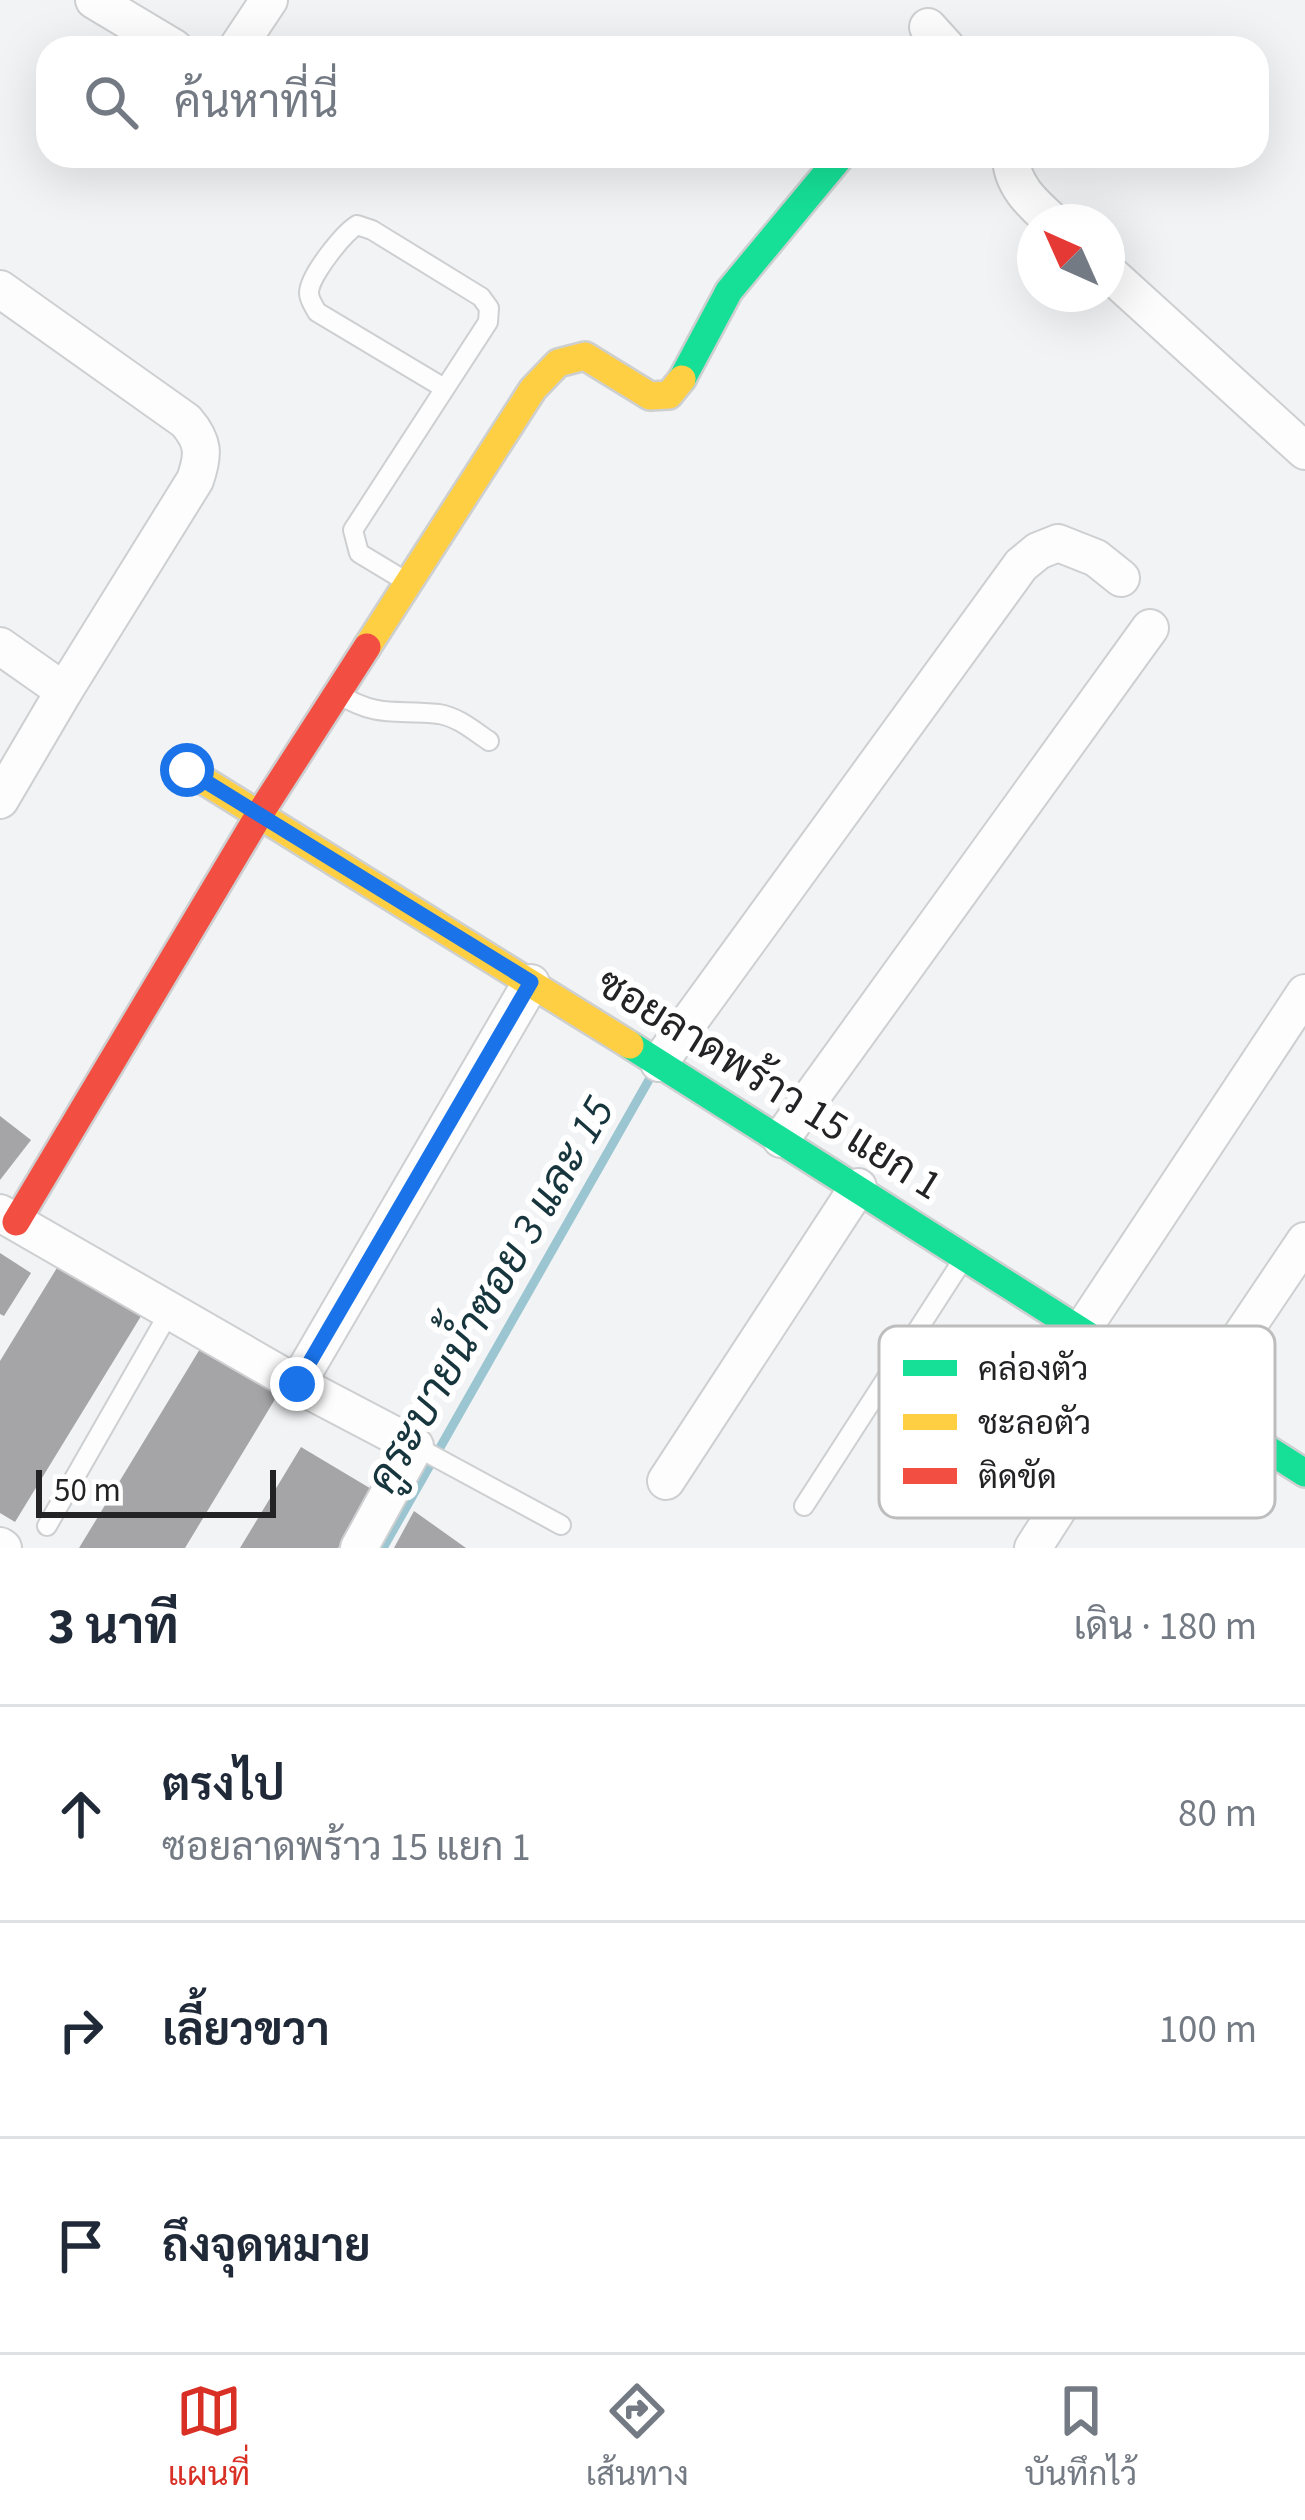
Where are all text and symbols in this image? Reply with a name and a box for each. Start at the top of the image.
search box [36,36,1269,168]
icon: search [78,69,144,135]
text: ค้นหาที่นี่ [174,71,338,135]
north arrow [1017,204,1125,312]
route start [160,743,214,797]
street label: ซอยลาดพร้าว 15 แยก 1 [585,954,953,1215]
water label: คูระบายน้ำซอย 3 และ 15 [343,1080,631,1505]
legend [879,1326,1275,1518]
text: คล่องตัว [978,1346,1088,1393]
route end [270,1357,324,1411]
text: ชะลอตัว [978,1400,1091,1447]
text: ติดขัด [978,1454,1057,1501]
scale bar [36,1464,276,1517]
text: 50 m [54,1467,121,1514]
text: 3 นาที [48,1591,179,1663]
text: เดิน · 180 m [1073,1599,1257,1655]
text: ตรงไป [162,1754,285,1818]
icon: ahead [48,1781,114,1847]
text: 80 m [1178,1786,1257,1842]
text: ซอยลาดพร้าว 15 แยก 1 [162,1820,531,1876]
icon: right [48,1997,114,2063]
text: เลี้ยวขวา [162,1999,330,2063]
text: 100 m [1159,2002,1257,2058]
icon: arrive [48,2213,114,2279]
text: ถึงจุดหมาย [162,2215,371,2279]
tab: แผนที่ [168,2378,250,2498]
tab: เส้นทาง [586,2378,689,2498]
tab: บันทึกไว้ [1024,2378,1137,2498]

